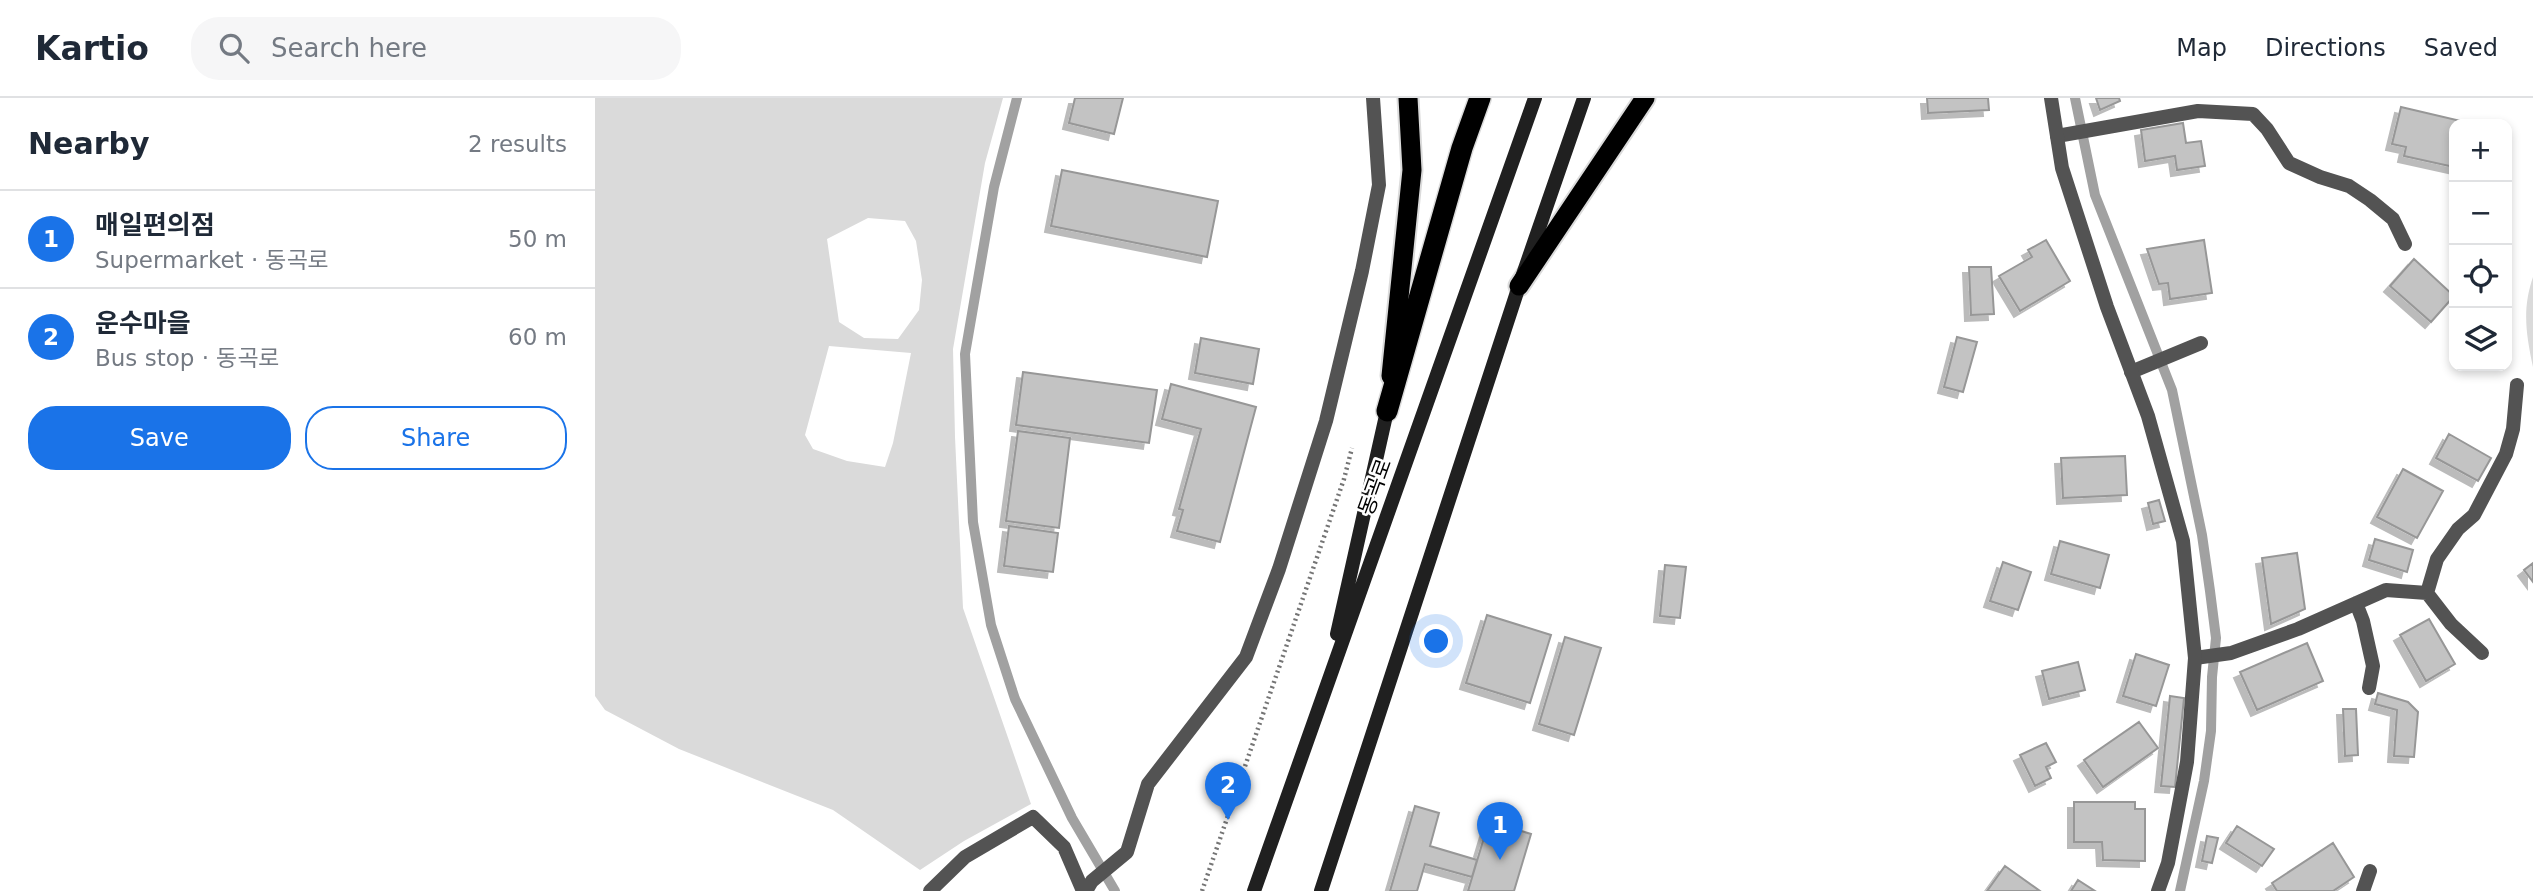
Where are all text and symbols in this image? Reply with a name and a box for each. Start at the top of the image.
search box [191,17,681,80]
text: Kartio [35,29,149,68]
icon: search [215,29,253,67]
text: Search here [271,33,427,63]
text: Map [2176,34,2227,62]
text: Directions [2265,34,2386,62]
text: Saved [2424,34,2498,62]
map controls [2449,119,2512,371]
button: + [2449,119,2512,182]
text: Nearby [28,126,150,161]
text: 2 results [468,131,567,157]
button: − [2449,182,2512,245]
text: 매일편의점 [95,210,215,240]
text: 1 [43,226,59,252]
text: 50 m [508,226,567,252]
button: locate [2449,245,2512,308]
text: Supermarket · 동곡로 [95,247,329,273]
text: 운수마을 [95,308,191,338]
button: layers [2449,308,2512,371]
text: 2 [43,324,59,350]
text: 60 m [508,324,567,350]
text: Bus stop · 동곡로 [95,345,280,371]
button: Save [28,406,291,470]
button: Share [305,406,567,470]
street label: 동곡로 [1354,456,1396,518]
your location [1419,624,1453,658]
pin: 2 [1205,762,1251,820]
pin: 1 [1477,802,1523,860]

